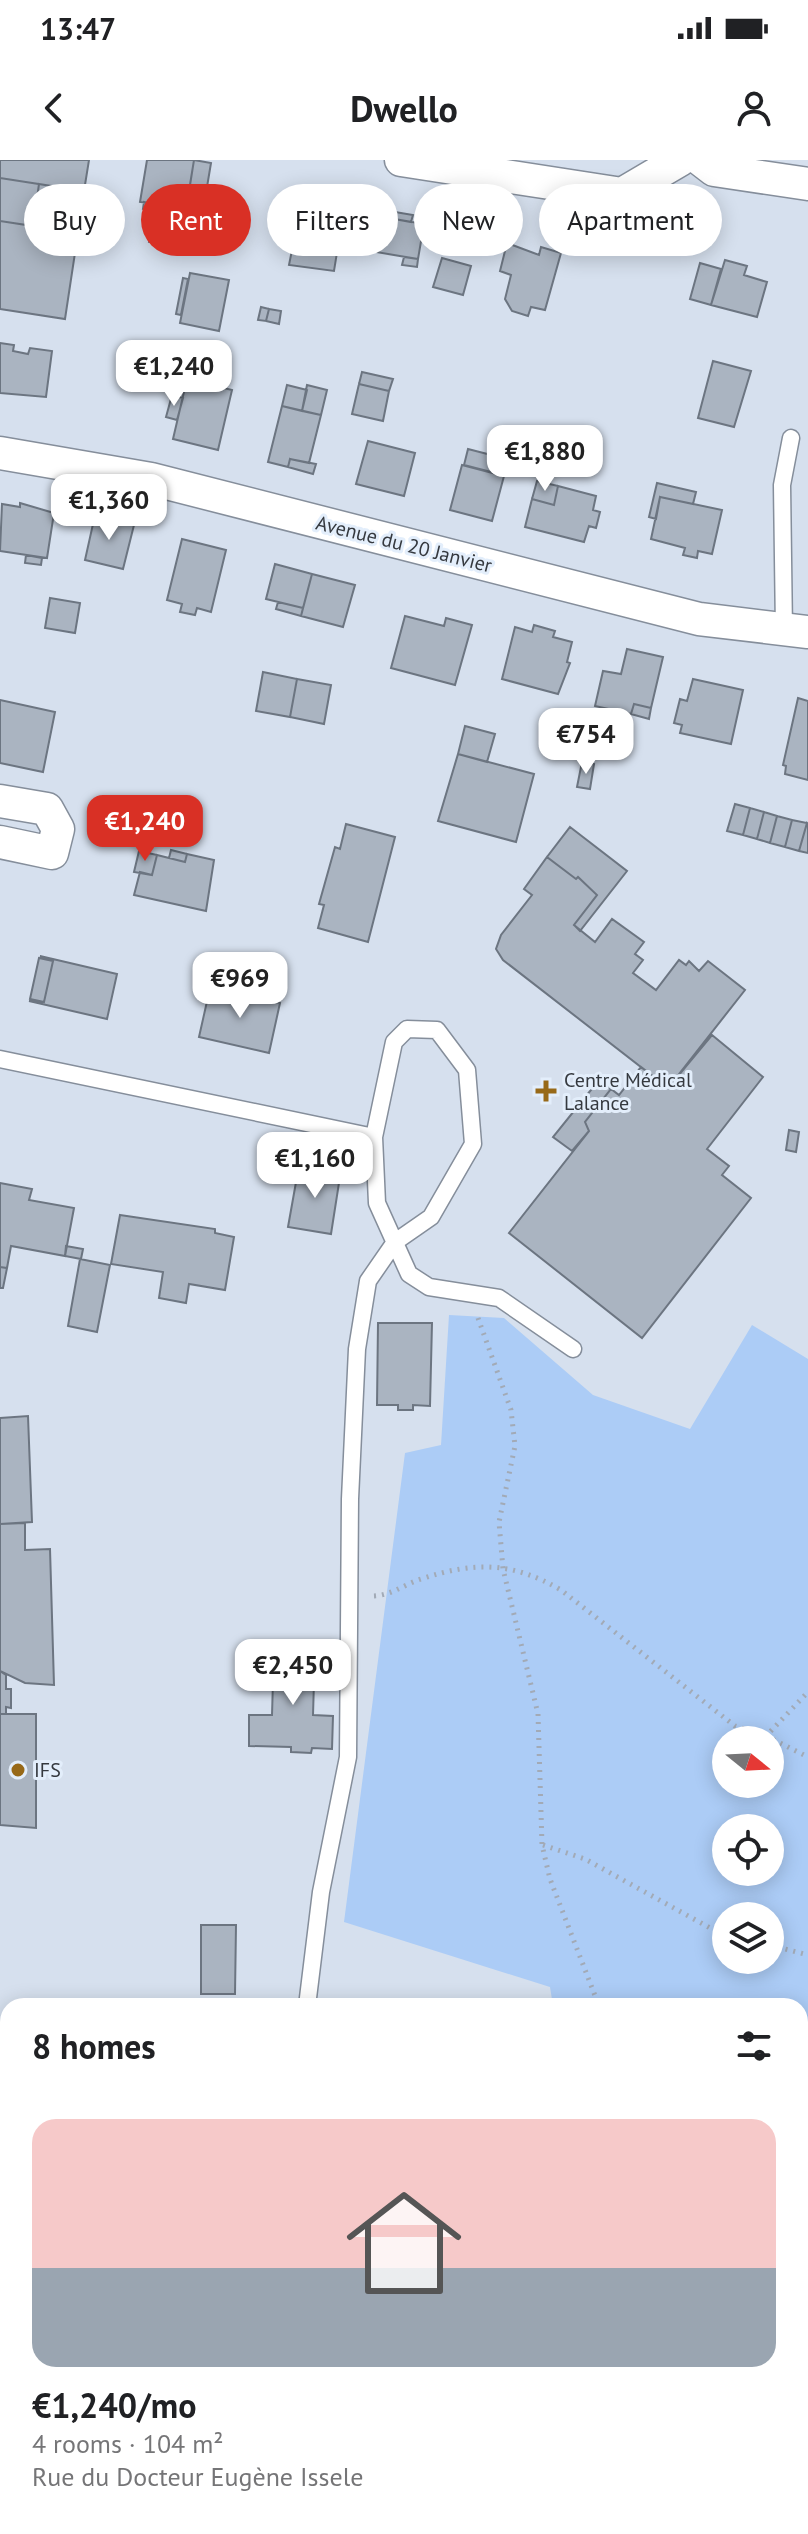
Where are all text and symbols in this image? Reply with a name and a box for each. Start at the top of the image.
text: 13:47 [40,9,116,48]
text: Dwello [350,85,458,132]
icon: back [32,86,76,130]
icon: person [732,86,776,130]
chip: Buy [24,184,125,256]
chip: Rent [141,184,251,256]
chip: Filters [267,184,398,256]
chip: New [414,184,523,256]
chip: Apartment [539,184,722,256]
pin: €1,240 [109,340,239,408]
text: €1,240 [134,349,214,382]
pin: €1,880 [480,425,610,493]
text: €1,880 [505,434,585,467]
pin: €1,360 [44,474,174,542]
text: €1,360 [69,483,149,516]
street label: Avenue du 20 Janvier [313,510,495,578]
pin: €754 [539,708,633,776]
text: €754 [557,717,615,750]
pin: €1,240 [80,795,210,863]
text: €1,240 [105,804,185,837]
pin: €969 [193,952,287,1020]
text: €969 [211,961,269,994]
place label: Centre Médical Lalance [564,1067,692,1116]
marker: Centre Médical Lalance [535,1080,557,1102]
pin: €1,160 [250,1132,380,1200]
text: €1,160 [275,1141,355,1174]
pin: €2,450 [228,1639,358,1707]
text: €2,450 [253,1648,333,1681]
north arrow [712,1726,784,1798]
map controls [712,1726,784,1974]
place label: IFS [34,1757,61,1783]
marker: IFS [9,1761,27,1779]
button: locate [712,1814,784,1886]
button: layers [712,1902,784,1974]
text: 8 homes [32,2024,156,2068]
icon: filters [732,2024,776,2068]
icon: home [332,2171,476,2315]
text: €1,240/mo [32,2383,196,2427]
text: 4 rooms · 104 m² [32,2427,224,2460]
text: Rue du Docteur Eugène Issele [32,2460,363,2493]

